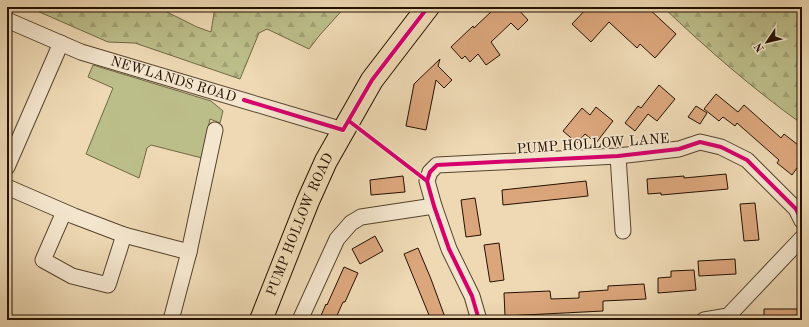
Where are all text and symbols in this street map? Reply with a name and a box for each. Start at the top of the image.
north arrow [747,22,787,62]
text: N [753,40,767,53]
street label: NEWLANDS ROAD [109,54,238,105]
street label: PUMP HOLLOW LANE [516,132,670,156]
street label: PUMP HOLLOW ROAD [264,151,336,298]

